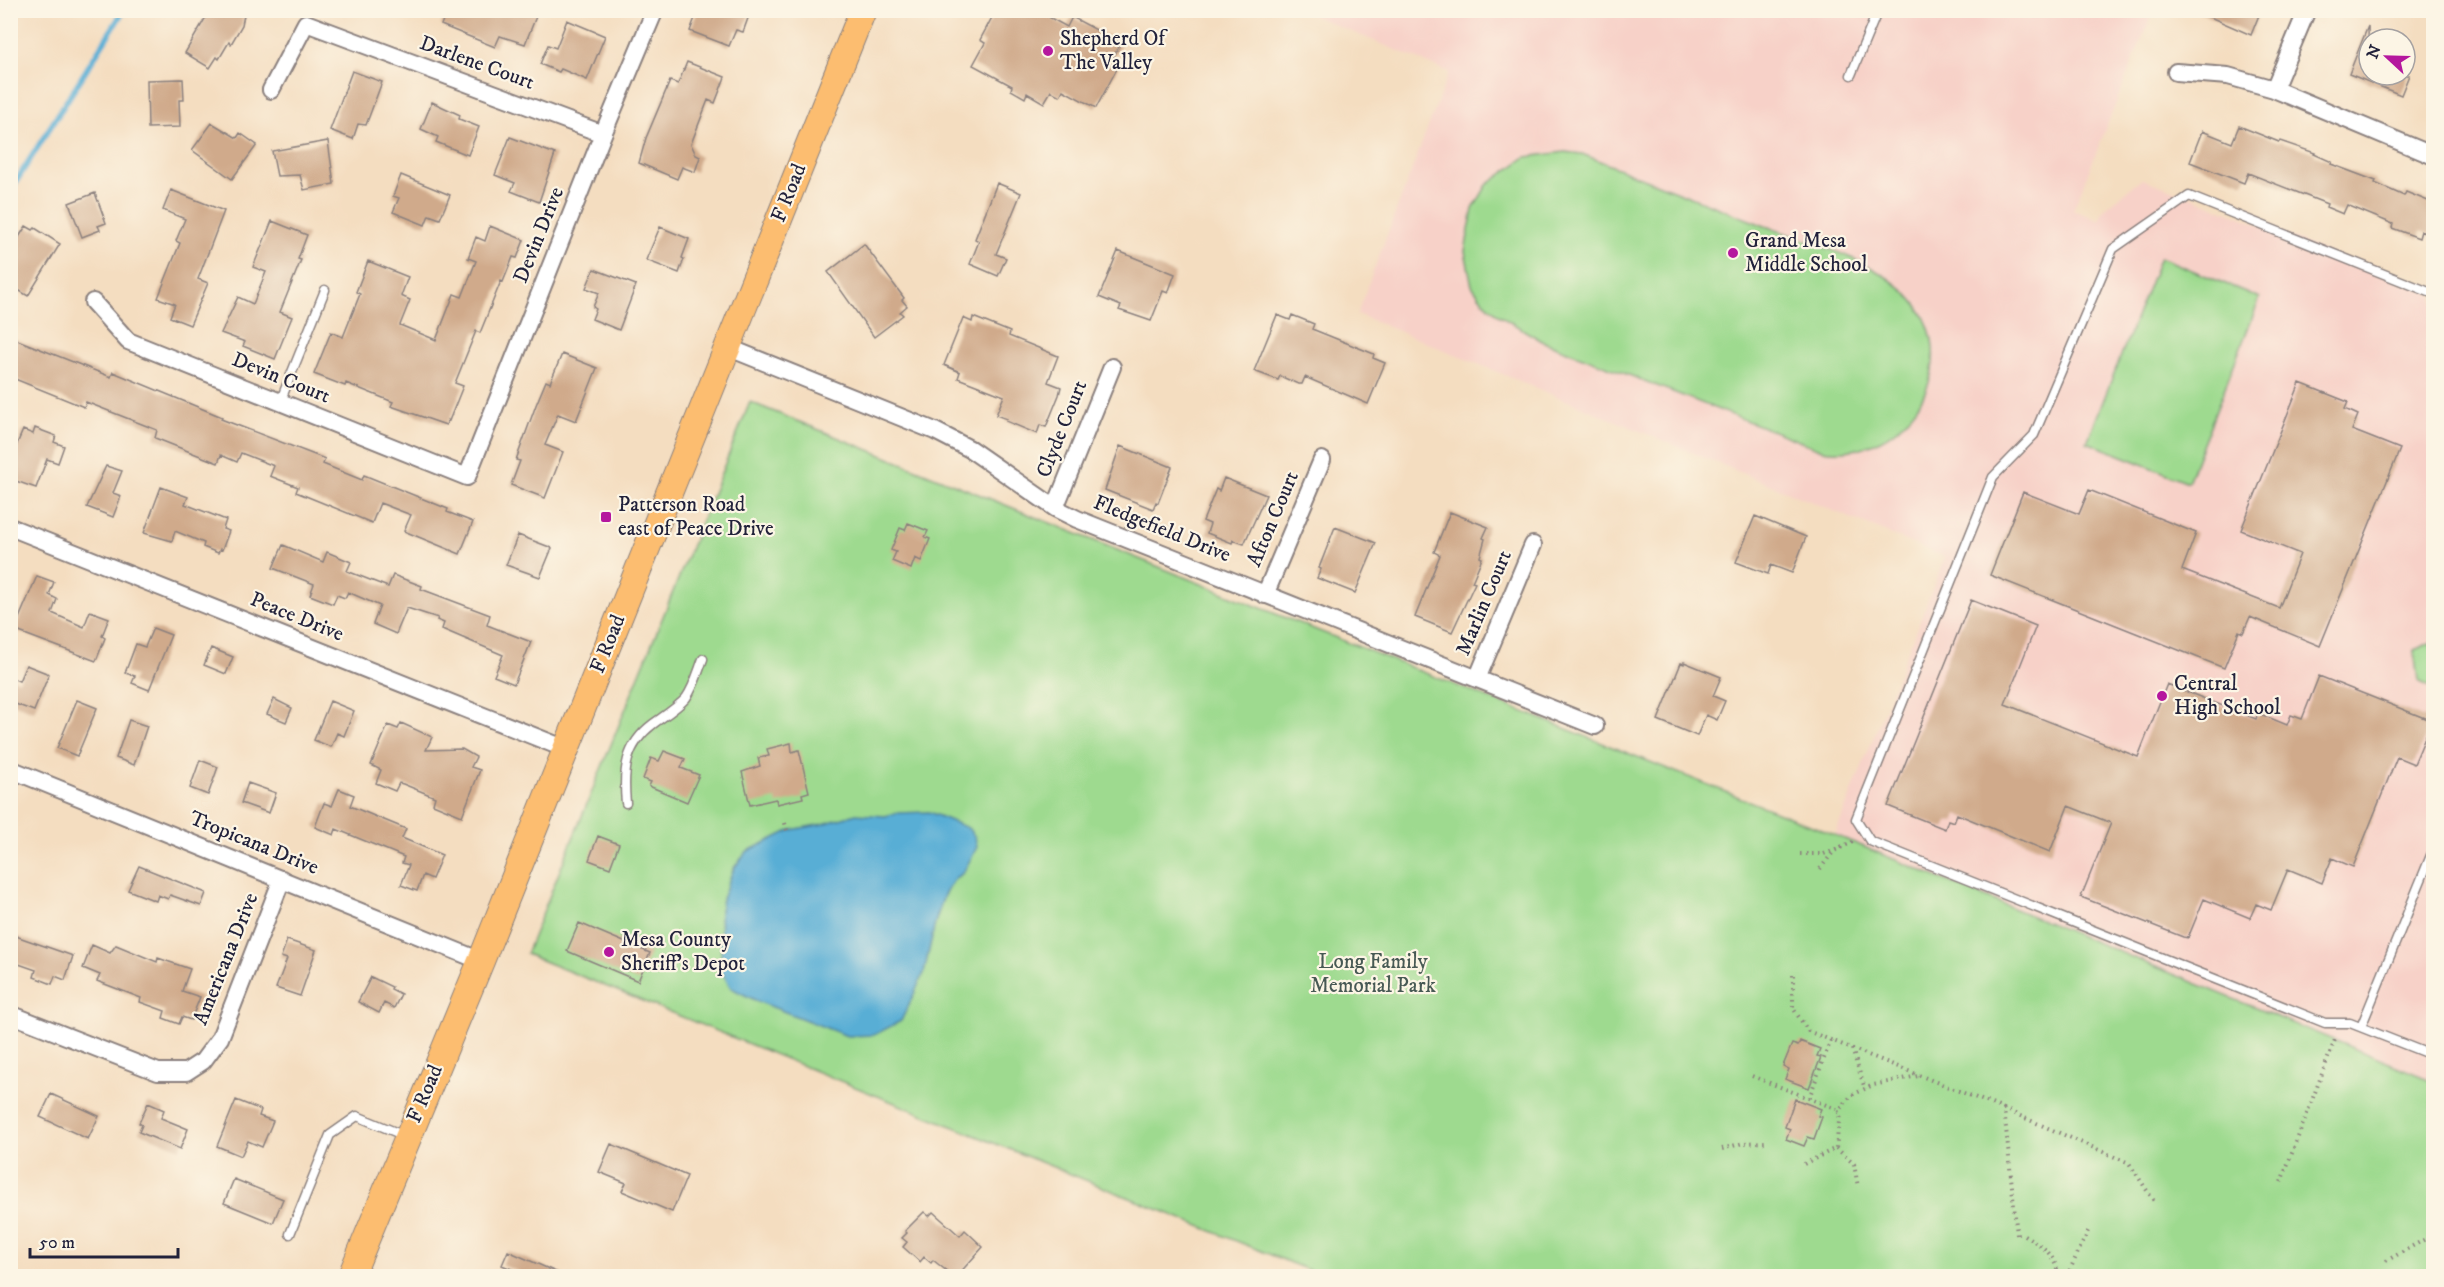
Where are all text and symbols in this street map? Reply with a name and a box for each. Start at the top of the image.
place label: Shepherd Of The Valley [1060,26,1168,76]
north arrow [2357,27,2417,87]
street label: Darlene Court [416,30,538,96]
text: N [2362,42,2386,62]
marker: Shepherd Of The Valley [1041,44,1055,58]
street label: F Road [766,159,813,226]
street label: Devin Drive [508,183,570,287]
place label: Grand Mesa Middle School [1745,228,1868,278]
marker: Grand Mesa Middle School [1726,246,1740,260]
street label: Devin Court [228,347,334,410]
street label: Clyde Court [1031,376,1093,481]
street label: Afton Court [1241,467,1305,571]
street label: Fledgefield Drive [1090,490,1235,568]
place label: Patterson Road east of Peace Drive [618,492,774,542]
marker: Patterson Road east of Peace Drive [599,510,613,524]
street label: Marlin Court [1450,546,1518,660]
street label: Peace Drive [246,586,348,648]
street label: F Road [585,610,632,677]
place label: Central High School [2174,671,2281,721]
marker: Central High School [2155,689,2169,703]
street label: Tropicana Drive [186,805,323,881]
street label: Americana Drive [188,889,264,1029]
place label: Mesa County Sheriff's Depot [621,927,745,977]
marker: Mesa County Sheriff's Depot [602,945,616,959]
park label: Long Family Memorial Park [1310,949,1436,999]
street label: F Road [401,1060,449,1127]
scale bar [30,1221,178,1259]
text: 50 m [39,1232,75,1254]

